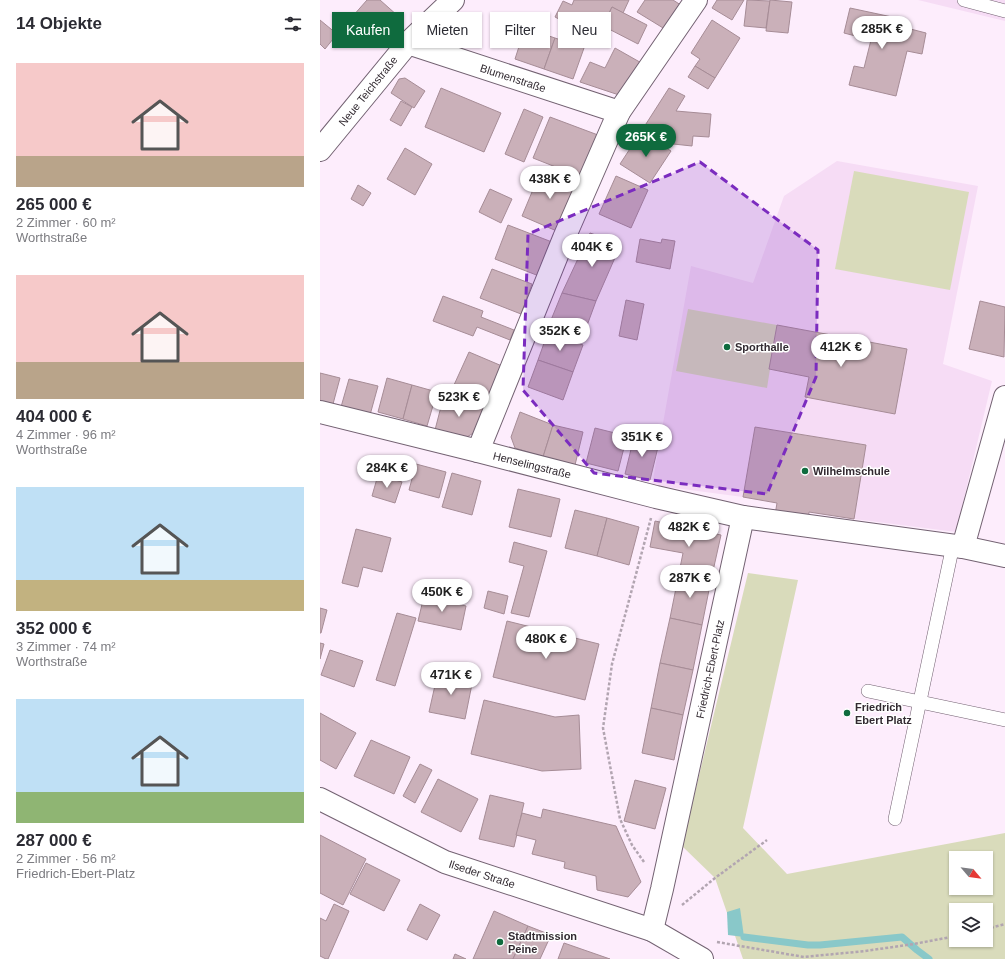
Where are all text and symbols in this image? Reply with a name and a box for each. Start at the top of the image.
chip: Kaufen [332,12,404,48]
chip: Mieten [412,12,482,48]
chip: Filter [490,12,550,48]
chip: Neu [558,12,611,48]
icon: filters [282,13,304,35]
text: 14 Objekte [16,14,102,33]
pin: 285K € [849,16,915,50]
text: 285K € [861,21,903,36]
street label: Neue Teichstraße [336,54,400,128]
street label: Blumenstraße [479,62,547,94]
icon: home [124,89,196,161]
pin: 265K € [613,124,679,158]
text: 265K € [625,129,667,144]
pin: 438K € [517,166,583,200]
text: 438K € [529,171,571,186]
text: 265 000 € [16,195,92,214]
text: 2 Zimmer · 60 m² [16,215,116,230]
text: Worthstraße [16,230,87,245]
pin: 404K € [559,234,625,268]
text: 404K € [571,239,613,254]
icon: home [124,301,196,373]
pin: 352K € [527,318,593,352]
text: 352K € [539,323,581,338]
pin: 412K € [808,334,874,368]
text: 412K € [820,339,862,354]
place label: Sporthalle [735,341,789,353]
marker: Sporthalle [722,342,732,352]
pin: 523K € [426,384,492,418]
text: 523K € [438,389,480,404]
text: 404 000 € [16,407,92,426]
pin: 351K € [609,424,675,458]
text: 4 Zimmer · 96 m² [16,427,116,442]
text: 351K € [621,429,663,444]
text: Worthstraße [16,442,87,457]
street label: Henselingstraße [492,449,572,481]
pin: 284K € [354,455,420,489]
text: 284K € [366,460,408,475]
place label: Wilhelmschule [813,465,890,477]
marker: Wilhelmschule [800,466,810,476]
icon: home [124,513,196,585]
pin: 482K € [656,514,722,548]
text: 482K € [668,519,710,534]
pin: 287K € [657,565,723,599]
text: 287K € [669,570,711,585]
pin: 450K € [409,579,475,613]
text: 450K € [421,584,463,599]
street label: Friedrich-Ebert-Platz [694,618,726,720]
text: 352 000 € [16,619,92,638]
pin: 480K € [513,626,579,660]
text: 480K € [525,631,567,646]
text: 3 Zimmer · 74 m² [16,639,116,654]
text: Worthstraße [16,654,87,669]
pin: 471K € [418,662,484,696]
text: 471K € [430,667,472,682]
place label: Friedrich Ebert Platz [855,701,912,726]
marker: Friedrich Ebert Platz [842,708,852,718]
icon: home [124,725,196,797]
text: 287 000 € [16,831,92,850]
text: 2 Zimmer · 56 m² [16,851,116,866]
north arrow [949,851,993,895]
map controls [949,851,993,947]
street label: Ilseder Straße [447,858,517,890]
text: Friedrich-Ebert-Platz [16,866,135,881]
button: layers [949,903,993,947]
place label: Stadtmission Peine [508,930,577,955]
marker: Stadtmission Peine [495,937,505,947]

